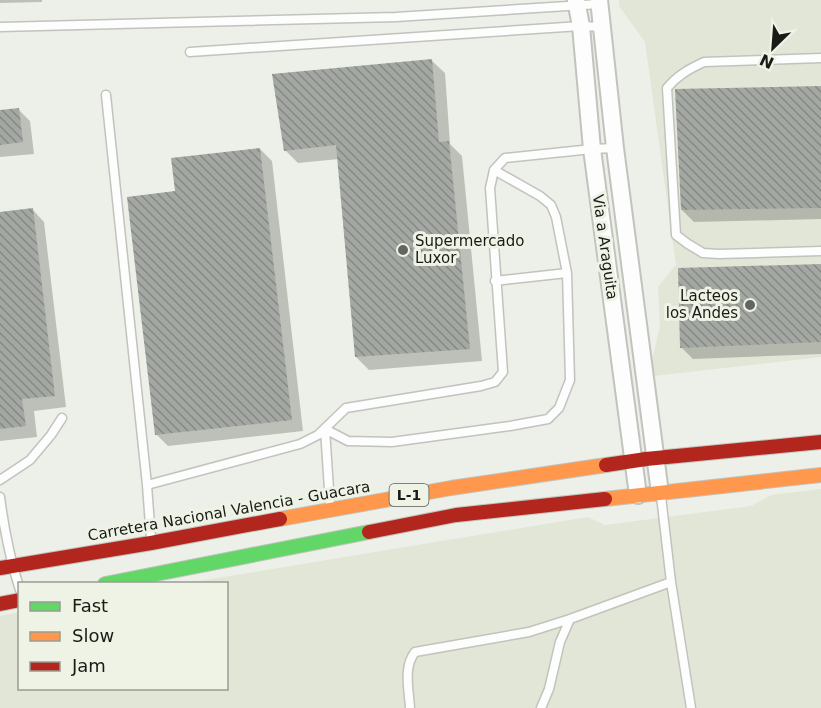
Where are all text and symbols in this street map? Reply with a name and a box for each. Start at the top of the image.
north arrow [743,18,803,78]
text: N [757,50,777,73]
street label: Via a Araguita [589,193,621,301]
place label: Supermercado Luxor [415,232,525,267]
marker: Supermercado Luxor [396,243,410,257]
place label: Lacteos los Andes [666,287,738,322]
marker: Lacteos los Andes [743,298,757,312]
street label: Carretera Nacional Valencia - Guacara [86,477,372,545]
road number: L-1 [390,484,428,506]
legend [18,582,228,690]
text: Fast [72,595,108,616]
text: Slow [72,625,114,646]
text: Jam [71,655,106,676]

